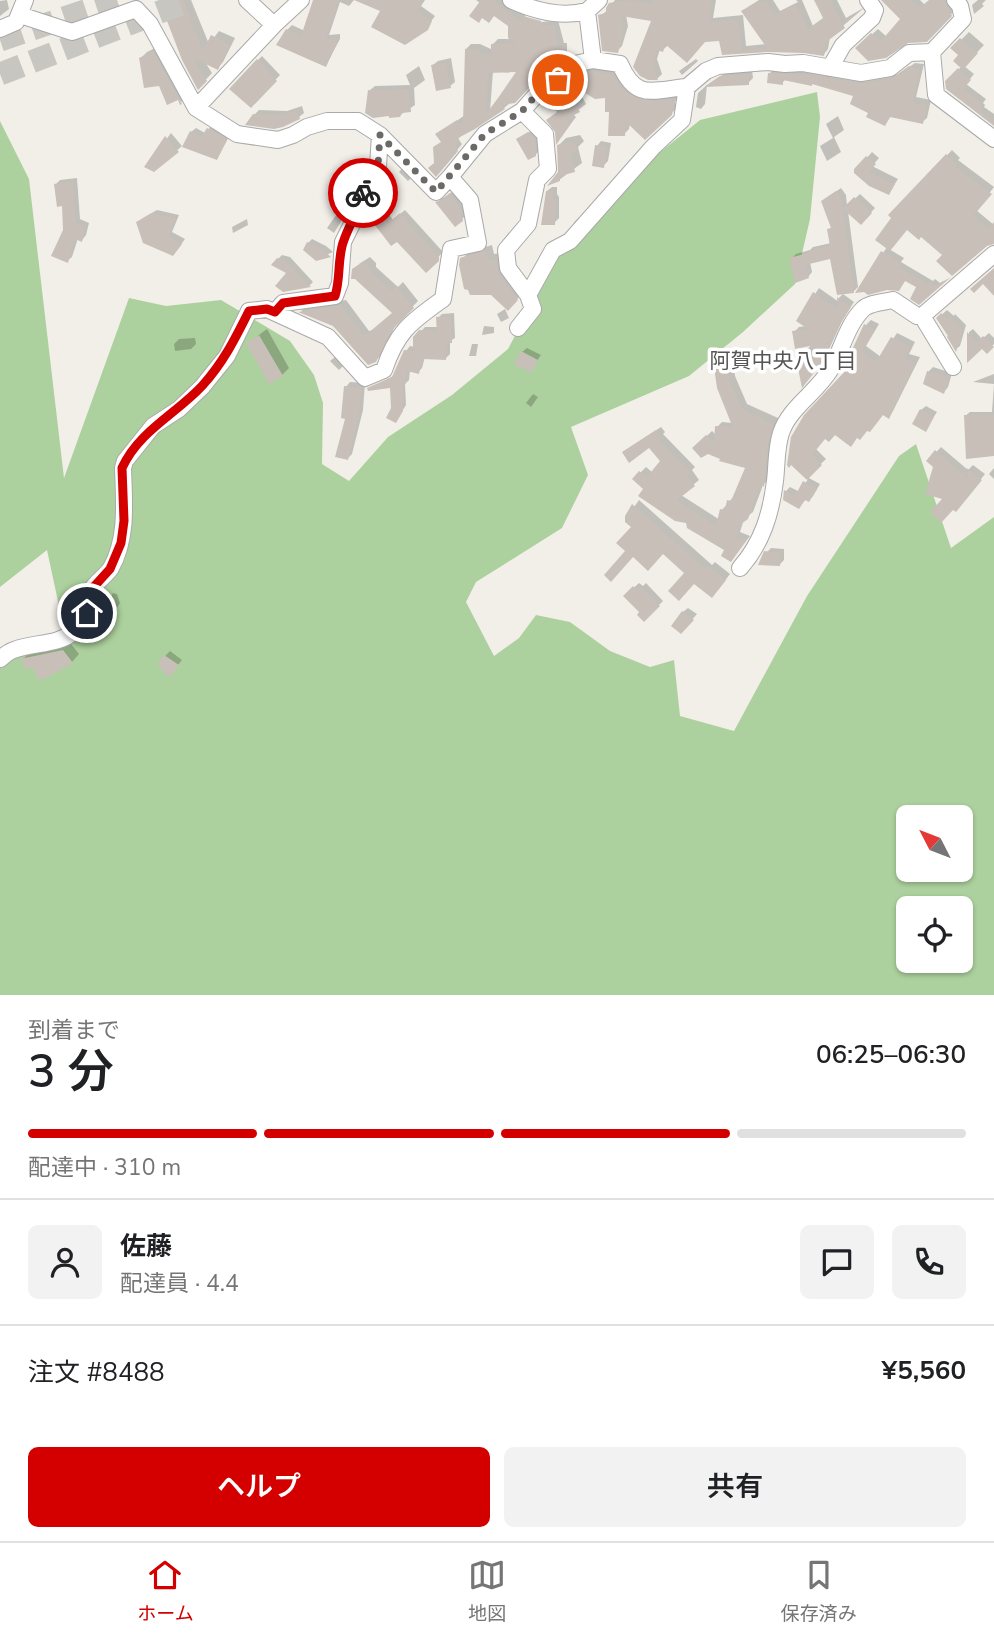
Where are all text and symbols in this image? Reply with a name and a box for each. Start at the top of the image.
pin [528,50,588,110]
icon: bag [539,61,577,99]
courier [328,158,398,228]
icon: bike [344,174,382,212]
district label: 阿賀中央八丁目 [710,347,857,375]
pin [57,583,117,643]
icon: home [68,594,106,632]
north arrow [896,805,973,882]
map controls [896,805,973,973]
button: locate [896,896,973,973]
text: 到着まで [28,1015,120,1046]
text: 06:25–06:30 [816,1037,966,1072]
text: 3 分 [28,1040,114,1103]
text: 配達中 · 310 m [28,1152,181,1183]
button: person [28,1225,102,1299]
button: chat [800,1225,874,1299]
button: phone [892,1225,966,1299]
text: 佐藤 [120,1229,172,1264]
text: 配達員 · 4.4 [120,1268,239,1299]
text: ¥5,560 [882,1353,966,1388]
text: 注文 #8488 [28,1355,165,1390]
button: ヘルプ [28,1447,490,1527]
button: 共有 [504,1447,966,1527]
tab: ホーム [137,1556,194,1627]
tab: 地図 [468,1556,506,1627]
tab: 保存済み [781,1556,857,1627]

